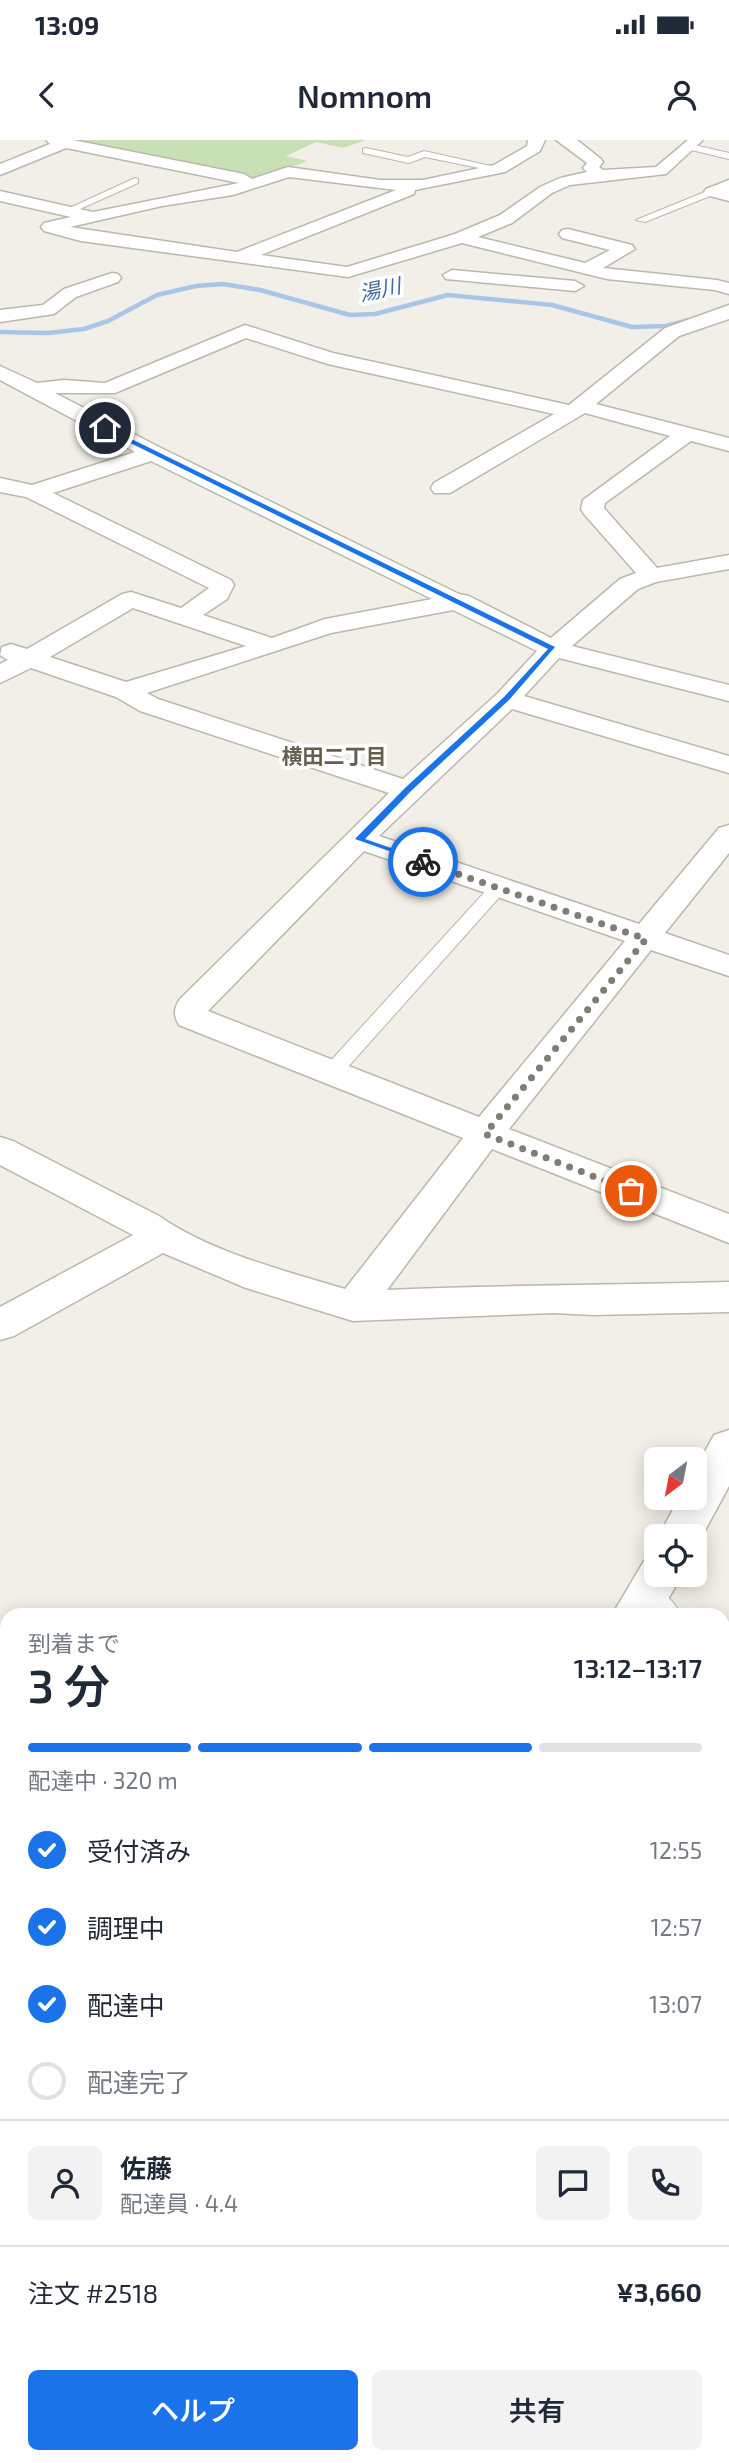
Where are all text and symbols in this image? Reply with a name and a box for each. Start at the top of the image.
text: 13:09 [35,9,99,40]
icon: back [28,76,66,114]
text: Nomnom [297,76,432,114]
icon: person [663,76,701,114]
water label: 湯川 [357,272,405,305]
pin [75,398,135,458]
icon: home [86,409,124,447]
district label: 横田二丁目 [282,743,387,768]
courier [388,827,458,897]
icon: bike [404,843,442,881]
pin [601,1161,661,1221]
icon: bag [612,1172,650,1210]
north arrow [644,1447,707,1510]
map controls [644,1447,707,1587]
button: locate [644,1524,707,1587]
text: 到着まで [28,1629,120,1657]
text: 13:12–13:17 [574,1652,702,1683]
text: 3 分 [28,1657,110,1712]
text: 配達中 · 320 m [28,1766,178,1794]
icon: check [28,1831,66,1869]
text: 受付済み [87,1835,191,1866]
text: 12:55 [650,1836,702,1864]
icon: check [28,1908,66,1946]
text: 調理中 [87,1912,165,1943]
text: 12:57 [650,1913,702,1941]
icon: check [28,1985,66,2023]
text: 配達中 [87,1989,165,2020]
text: 13:07 [649,1990,702,2018]
text: 配達完了 [87,2066,191,2097]
button: person [28,2146,102,2220]
button: chat [536,2146,610,2220]
button: phone [628,2146,702,2220]
text: 佐藤 [120,2152,172,2183]
text: 配達員 · 4.4 [120,2189,238,2217]
text: ¥3,660 [617,2276,702,2307]
text: 注文 #2518 [28,2277,158,2308]
button: ヘルプ [28,2370,358,2450]
button: 共有 [372,2370,702,2450]

